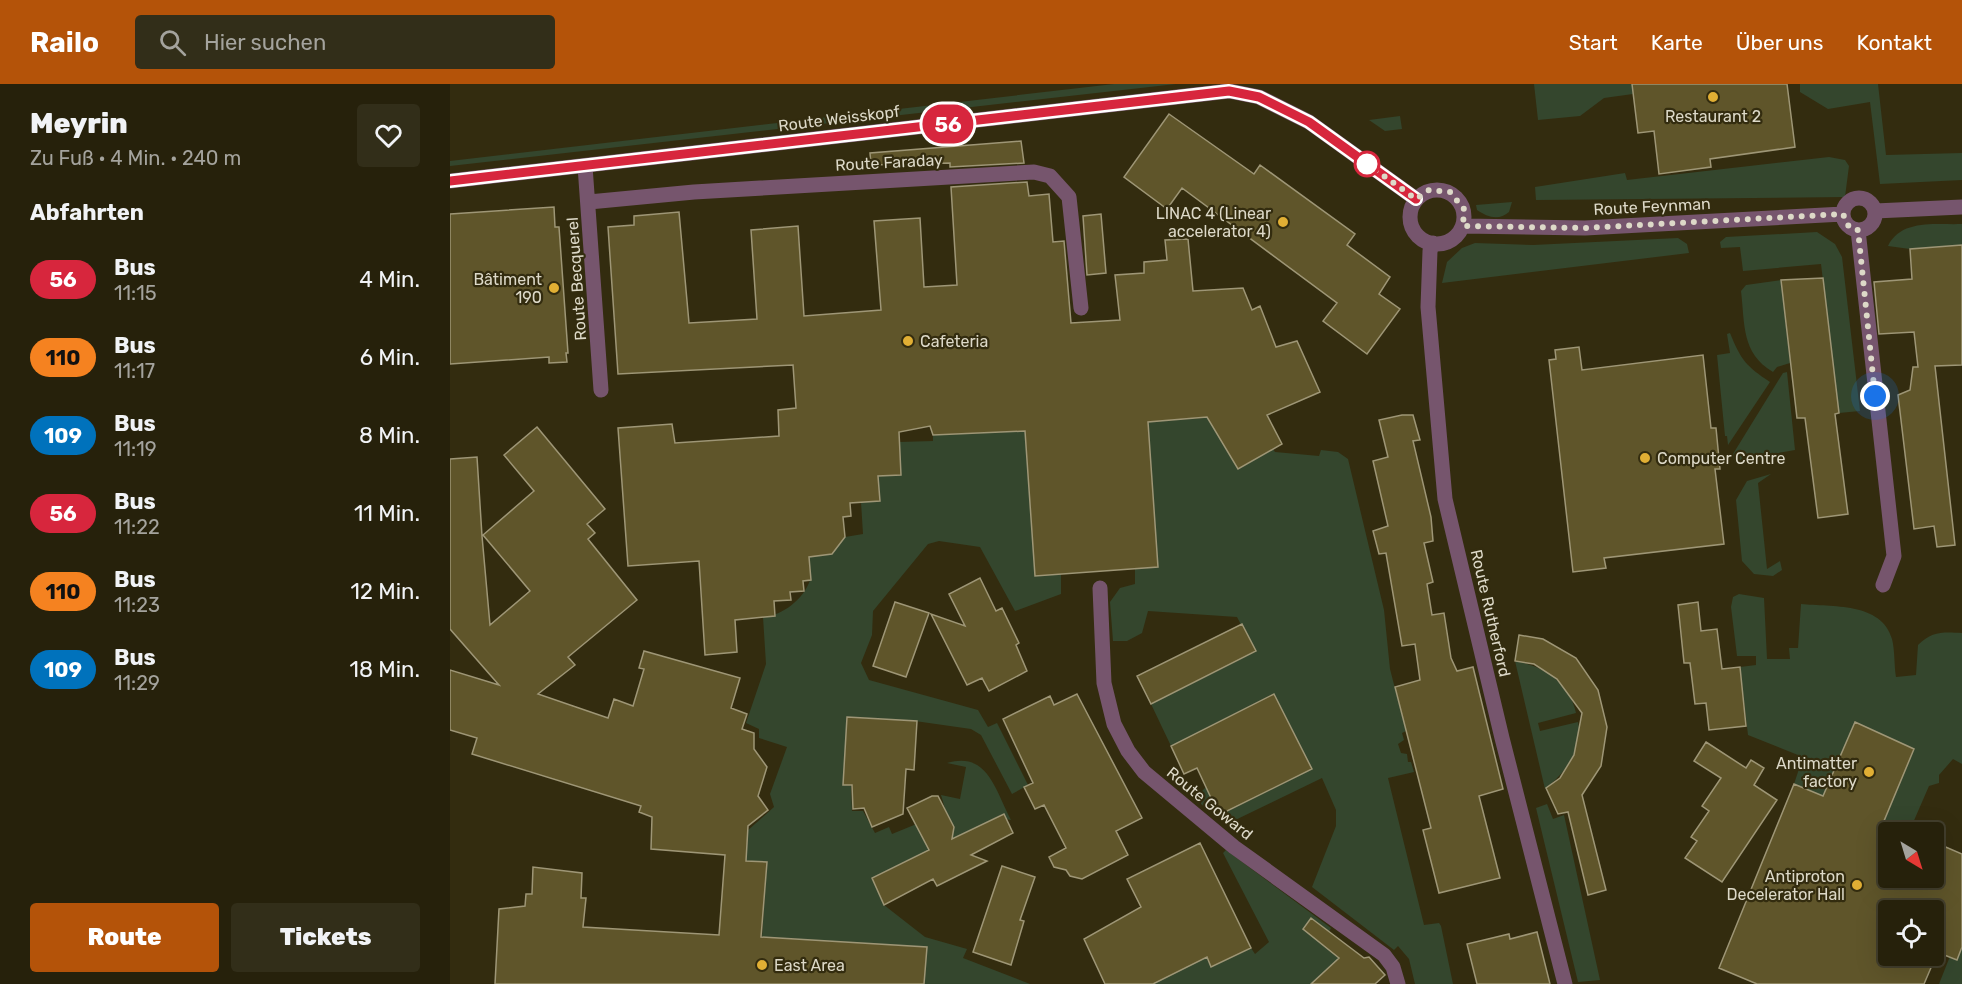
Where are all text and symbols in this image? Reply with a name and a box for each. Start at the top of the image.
search box [135,15,555,69]
text: Railo [30,26,99,59]
icon: search [156,26,189,59]
text: Hier suchen [204,29,326,56]
text: Start [1569,30,1618,55]
text: Karte [1651,30,1703,55]
text: Über uns [1736,30,1824,55]
text: Kontakt [1857,30,1932,55]
marker: Restaurant 2 [1706,90,1720,104]
street label: Route Weisskopf [777,102,902,135]
button: heart [357,104,420,167]
line badge: 56 [921,104,975,144]
text: Meyrin [30,107,128,140]
place label: Restaurant 2 [1665,107,1761,126]
text: 56 [934,112,962,137]
text: Zu Fuß · 4 Min. · 240 m [30,146,241,170]
street label: Route Faraday [835,150,944,175]
unlabelled marker [1354,151,1380,177]
street label: Route Feynman [1593,194,1711,219]
text: Abfahrten [30,199,144,226]
place label: LINAC 4 (Linear accelerator 4) [1156,204,1271,241]
marker: LINAC 4 (Linear accelerator 4) [1276,215,1290,229]
street label: Route Becquerel [563,217,590,341]
text: Bus [114,254,156,281]
text: 4 Min. [359,266,420,293]
text: 56 [49,267,77,292]
place label: Bâtiment 190 [473,270,542,307]
text: 11:15 [114,281,157,305]
marker: Bâtiment 190 [547,281,561,295]
text: Bus [114,332,156,359]
place label: Cafeteria [920,332,988,351]
marker: Cafeteria [901,334,915,348]
text: 6 Min. [360,344,420,371]
text: 110 [45,345,81,370]
text: 11:17 [114,359,155,383]
your location [1860,381,1890,411]
text: Bus [114,410,156,437]
text: 8 Min. [359,422,420,449]
text: 109 [44,423,82,448]
text: 11:19 [114,437,157,461]
place label: Computer Centre [1657,449,1785,468]
marker: Computer Centre [1638,451,1652,465]
text: Bus [114,488,156,515]
text: 11 Min. [354,500,420,527]
text: 56 [49,501,77,526]
text: 11:22 [114,515,160,539]
street label: Route Rutherford [1467,548,1514,679]
text: Bus [114,566,156,593]
text: 12 Min. [351,578,420,605]
text: 110 [45,579,81,604]
text: 11:23 [114,593,160,617]
text: Bus [114,644,156,671]
text: 18 Min. [350,656,420,683]
text: 109 [44,657,82,682]
text: 11:29 [114,671,160,695]
place label: Antimatter factory [1776,754,1857,791]
street label: Route Goward [1163,763,1256,844]
marker: Antimatter factory [1862,765,1876,779]
north arrow [1878,822,1944,888]
map controls [1878,822,1944,966]
place label: Antiproton Decelerator Hall [1727,867,1845,904]
marker: Antiproton Decelerator Hall [1850,878,1864,892]
button: locate [1878,900,1944,966]
button: Route [30,903,219,972]
button: Tickets [231,903,420,972]
place label: East Area [774,956,845,975]
marker: East Area [755,958,769,972]

